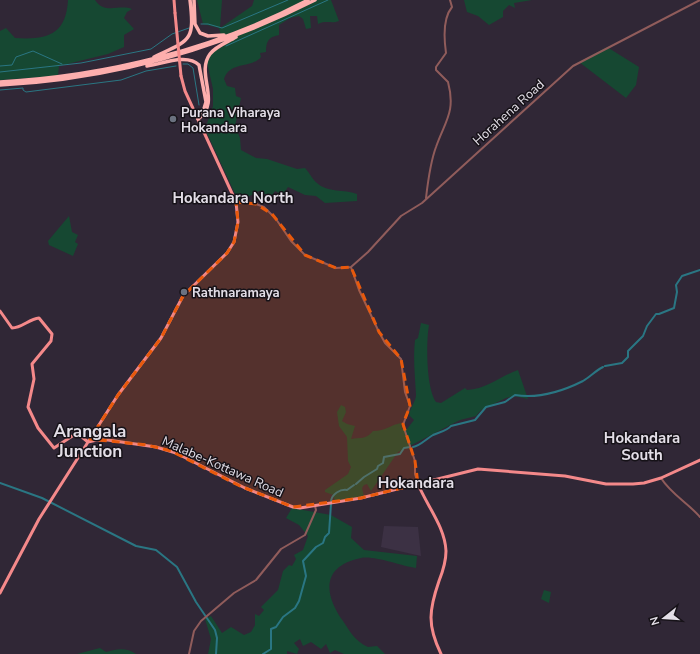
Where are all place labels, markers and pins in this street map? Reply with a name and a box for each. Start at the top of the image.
place label: Purana Viharaya Hokandara [181,104,280,137]
marker: Purana Viharaya Hokandara [168,114,178,124]
place label: Rathnaramaya [192,284,280,302]
marker: Rathnaramaya [179,287,189,297]

